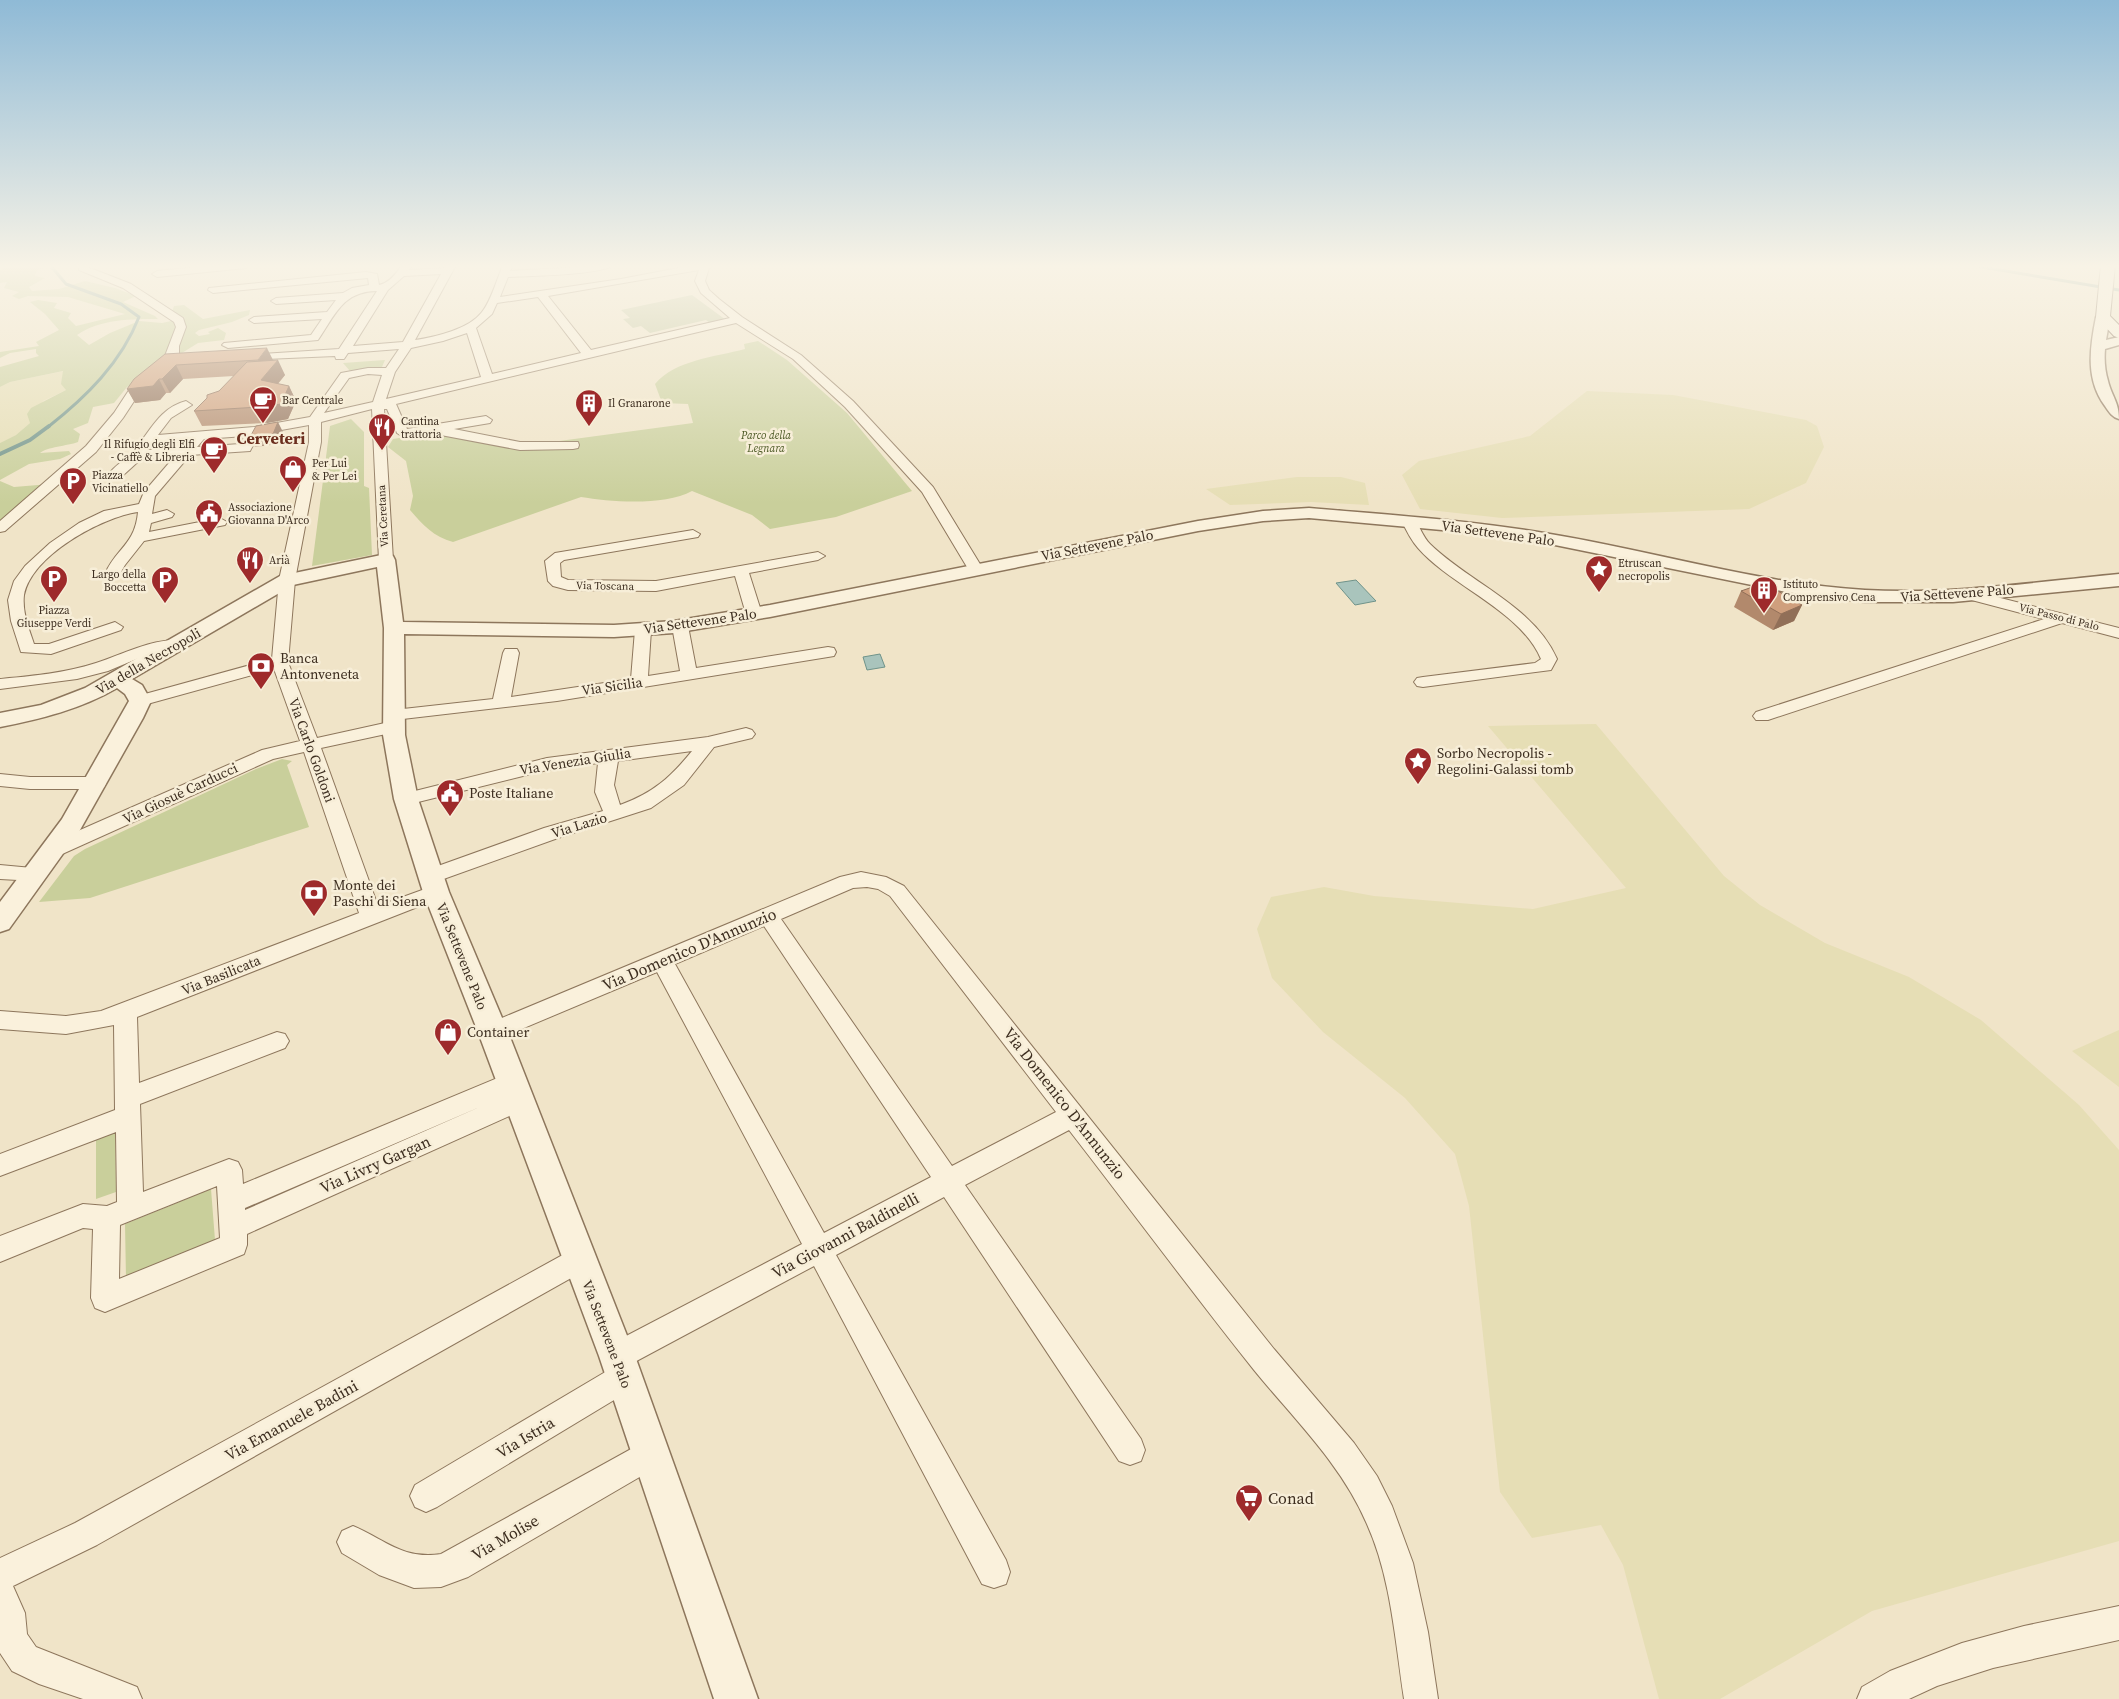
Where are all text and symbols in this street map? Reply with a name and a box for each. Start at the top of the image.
cafe icon: Bar Centrale [248,385,278,424]
building icon: Il Granarone [574,388,604,427]
place label: Bar Centrale [282,393,344,408]
place label: Il Granarone [608,396,671,411]
restaurant icon: Cantina trattoria [367,412,397,451]
place label: Cantina trattoria [401,414,442,442]
district label: Cerveteri [237,427,305,449]
park label: Parco della Legnara [740,428,791,456]
cafe icon: Il Rifugio degli Elfi - Caffè & Libreria [199,435,229,474]
place label: Il Rifugio degli Elfi - Caffè & Libreria [104,437,195,465]
shop icon: Per Lui & Per Lei [278,454,308,493]
place label: Per Lui & Per Lei [312,456,357,484]
parking icon: Piazza Vicinatiello [58,466,88,505]
place label: Piazza Vicinatiello [92,468,148,496]
street label: Via Ceretana [374,484,392,548]
public building icon: Associazione Giovanna D'Arco [194,498,224,537]
place label: Associazione Giovanna D'Arco [228,500,309,528]
street label: Via Settevene Palo [1440,515,1556,551]
street label: Via Settevene Palo [1039,524,1155,566]
restaurant icon: Arià [235,545,265,584]
place label: Arià [269,553,290,568]
place icon: Etruscan necropolis [1584,554,1614,593]
place label: Etruscan necropolis [1618,556,1670,584]
parking icon: Piazza Giuseppe Verdi [39,564,69,603]
parking icon: Largo della Boccetta [150,565,180,604]
place label: Largo della Boccetta [91,567,146,595]
building icon: Istituto Comprensivo Cena [1749,575,1779,614]
place label: Istituto Comprensivo Cena [1783,577,1876,605]
street label: Via Toscana [576,578,635,594]
street label: Via Settevene Palo [1899,579,2015,607]
street label: Via Passo di Palo [2017,600,2101,634]
place label: Piazza Giuseppe Verdi [17,603,91,631]
street label: Via Settevene Palo [642,603,758,639]
street label: Via della Necropoli [92,623,204,699]
place label: Banca Antonveneta [280,648,360,684]
bank icon: Banca Antonveneta [246,651,276,690]
street label: Via Sicilia [580,672,645,700]
street label: Via Carlo Goldoni [284,695,340,805]
street label: Via Venezia Giulia [518,742,633,780]
place label: Sorbo Necropolis - Regolini-Galassi tomb [1437,743,1574,779]
place icon: Sorbo Necropolis - Regolini-Galassi tomb [1403,746,1433,785]
street label: Via Giosuè Carducci [119,758,241,828]
public building icon: Poste Italiane [435,778,465,817]
place label: Poste Italiane [469,783,553,803]
street label: Via Lazio [549,807,610,843]
place label: Monte dei Paschi di Siena [333,875,427,911]
bank icon: Monte dei Paschi di Siena [299,878,329,917]
street label: Via Settevene Palo [431,899,493,1013]
street label: Via Domenico D'Annunzio [599,902,780,996]
street label: Via Basilicata [178,950,264,1000]
shop icon: Container [433,1017,463,1056]
place label: Container [467,1022,529,1042]
street label: Via Domenico D'Annunzio [999,1022,1131,1184]
street label: Via Livry Gargan [316,1130,434,1198]
street label: Via Giovanni Baldinelli [767,1187,923,1283]
street label: Via Settevene Palo [577,1277,637,1391]
street label: Via Emanuele Badini [220,1374,362,1466]
street label: Via Istria [492,1411,559,1463]
supermarket icon: Conad [1234,1483,1264,1522]
place label: Conad [1268,1487,1314,1509]
street label: Via Molise [467,1509,543,1565]

